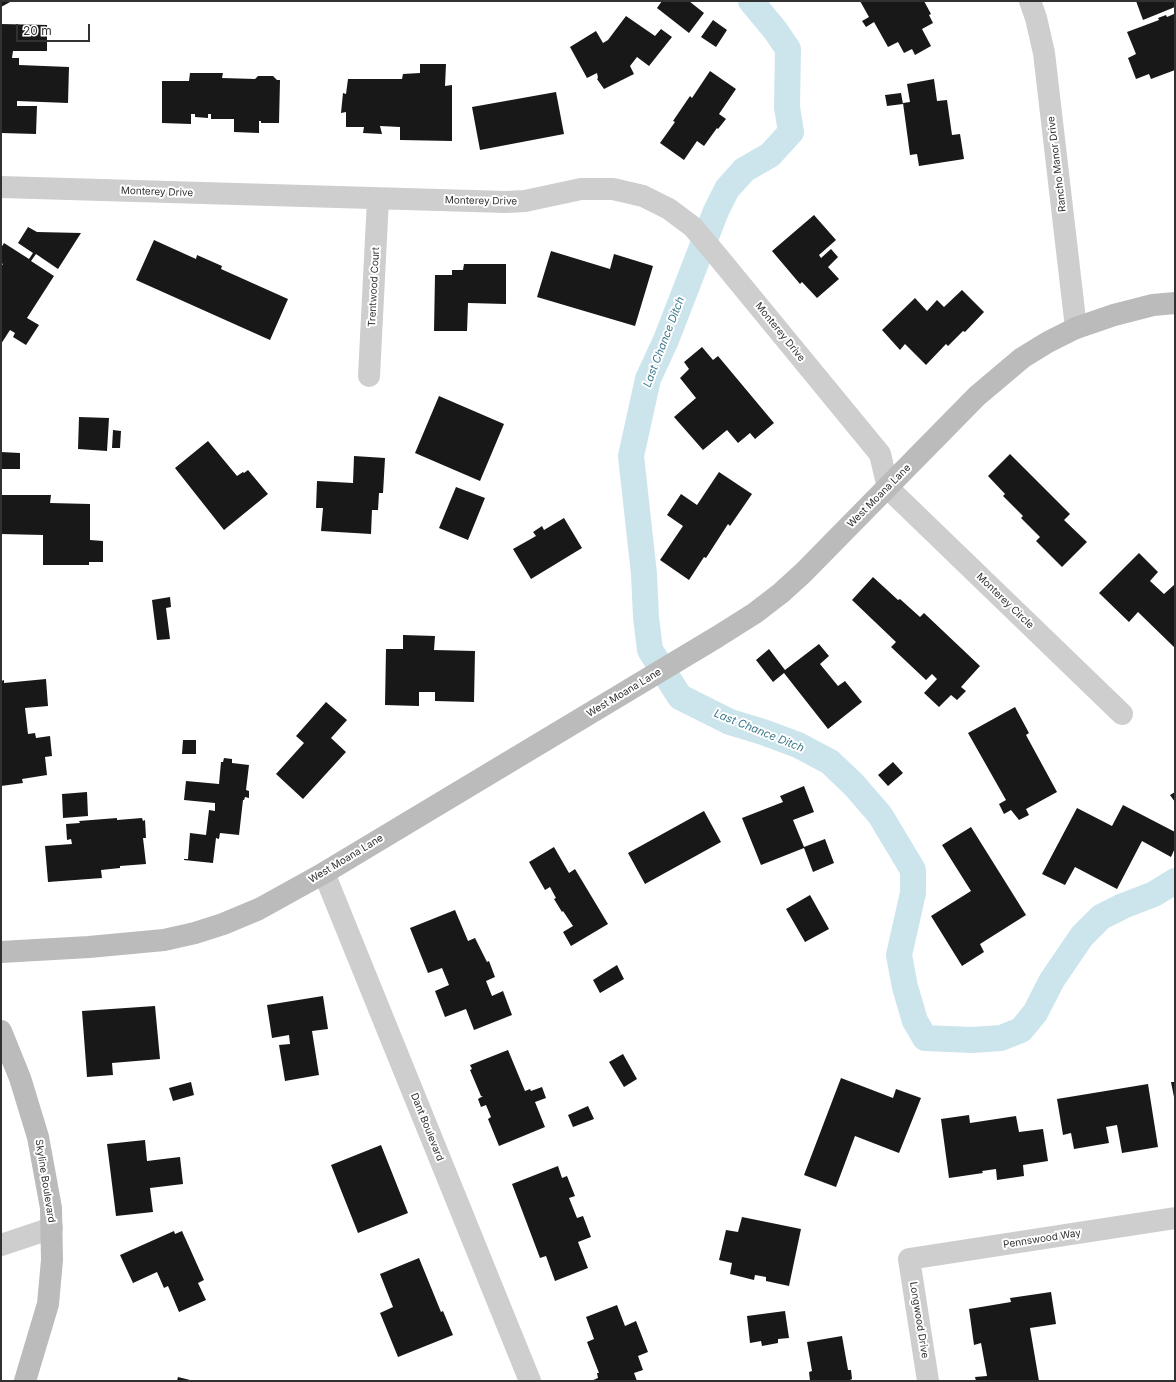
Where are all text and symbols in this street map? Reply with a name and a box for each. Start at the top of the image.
scale bar [18,16,92,42]
text: 20 m [23,23,52,38]
street label: Rancho Manor Drive [1045,115,1069,213]
street label: Monterey Drive [121,185,193,199]
street label: Monterey Drive [445,194,517,208]
street label: Trentwood Court [366,247,382,327]
water label: Last Chance Ditch [641,295,687,389]
street label: Monterey Drive [753,300,807,364]
street label: West Moana Lane [845,462,913,530]
street label: Monterey Circle [974,571,1036,631]
street label: West Moana Lane [585,666,663,720]
water label: Last Chance Ditch [712,707,806,755]
street label: West Moana Lane [307,832,385,886]
street label: Dant Boulevard [408,1091,446,1163]
street label: Skyline Boulevard [32,1138,58,1224]
street label: Pennswood Way [1002,1227,1082,1251]
street label: Longwood Drive [907,1281,931,1359]

